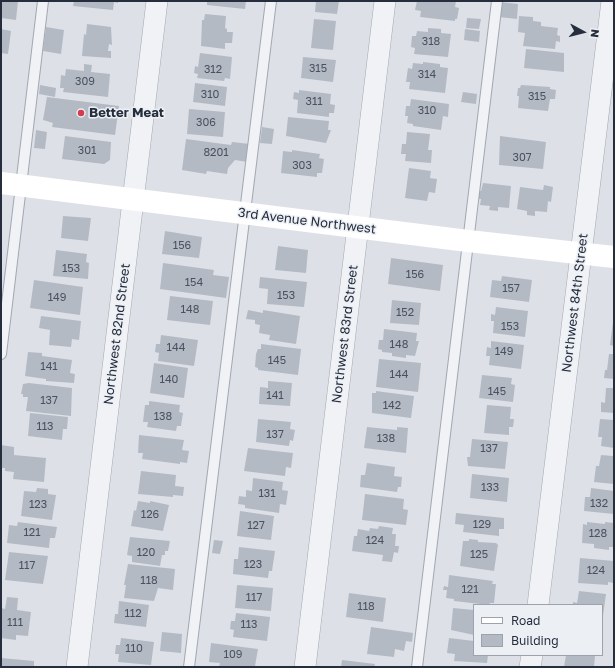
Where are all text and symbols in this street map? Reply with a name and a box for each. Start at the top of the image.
north arrow [563,12,603,52]
text: N [588,29,602,38]
house number: 318 [422,35,440,49]
house number: 315 [309,62,327,76]
house number: 312 [204,63,222,77]
house number: 314 [418,68,436,82]
house number: 309 [75,75,95,89]
house number: 310 [201,88,219,102]
house number: 315 [528,90,546,104]
house number: 311 [305,95,323,109]
house number: 310 [418,104,436,118]
place label: Better Meat [89,105,164,121]
marker: Better Meat [76,108,86,118]
house number: 306 [196,116,216,130]
house number: 301 [78,144,96,158]
house number: 8201 [203,146,229,160]
house number: 307 [512,151,532,165]
house number: 303 [292,159,312,173]
street label: 3rd Avenue Northwest [237,205,377,237]
street label: Northwest 84th Street [559,233,591,373]
house number: 156 [173,239,191,253]
house number: 153 [62,262,80,276]
street label: Northwest 82nd Street [101,262,133,406]
street label: Northwest 83rd Street [329,264,361,404]
house number: 156 [406,268,424,282]
house number: 154 [185,276,203,290]
house number: 157 [502,282,520,296]
house number: 153 [277,289,295,303]
house number: 149 [48,291,66,305]
house number: 148 [181,303,199,317]
house number: 152 [396,306,414,320]
house number: 153 [501,320,519,334]
house number: 148 [390,338,408,352]
house number: 144 [167,341,185,355]
house number: 149 [495,345,513,359]
house number: 145 [268,354,286,368]
house number: 141 [40,360,58,374]
house number: 144 [390,368,408,382]
house number: 140 [160,373,178,387]
house number: 145 [488,385,506,399]
house number: 141 [266,389,284,403]
house number: 137 [40,394,58,408]
house number: 142 [383,399,401,413]
house number: 138 [154,410,172,424]
house number: 113 [36,420,54,434]
house number: 137 [266,428,284,442]
house number: 138 [377,432,395,446]
house number: 137 [480,442,498,456]
house number: 133 [481,481,499,495]
house number: 131 [258,487,276,501]
house number: 132 [590,497,608,511]
house number: 123 [29,498,47,512]
house number: 126 [141,508,159,522]
house number: 129 [473,518,491,532]
house number: 127 [247,519,265,533]
house number: 121 [23,526,41,540]
house number: 128 [589,527,607,541]
house number: 124 [366,534,384,548]
house number: 120 [137,546,155,560]
house number: 125 [470,548,488,562]
house number: 123 [244,558,262,572]
house number: 117 [19,559,35,573]
house number: 124 [587,564,605,578]
house number: 118 [140,574,158,588]
house number: 121 [461,583,479,597]
house number: 117 [246,591,262,605]
house number: 118 [357,600,375,614]
legend [473,604,603,656]
house number: 112 [124,607,142,621]
text: Road [511,613,540,628]
house number: 111 [7,616,23,630]
house number: 113 [240,618,258,632]
text: Building [511,633,559,648]
house number: 110 [125,642,143,656]
house number: 109 [224,648,242,662]

